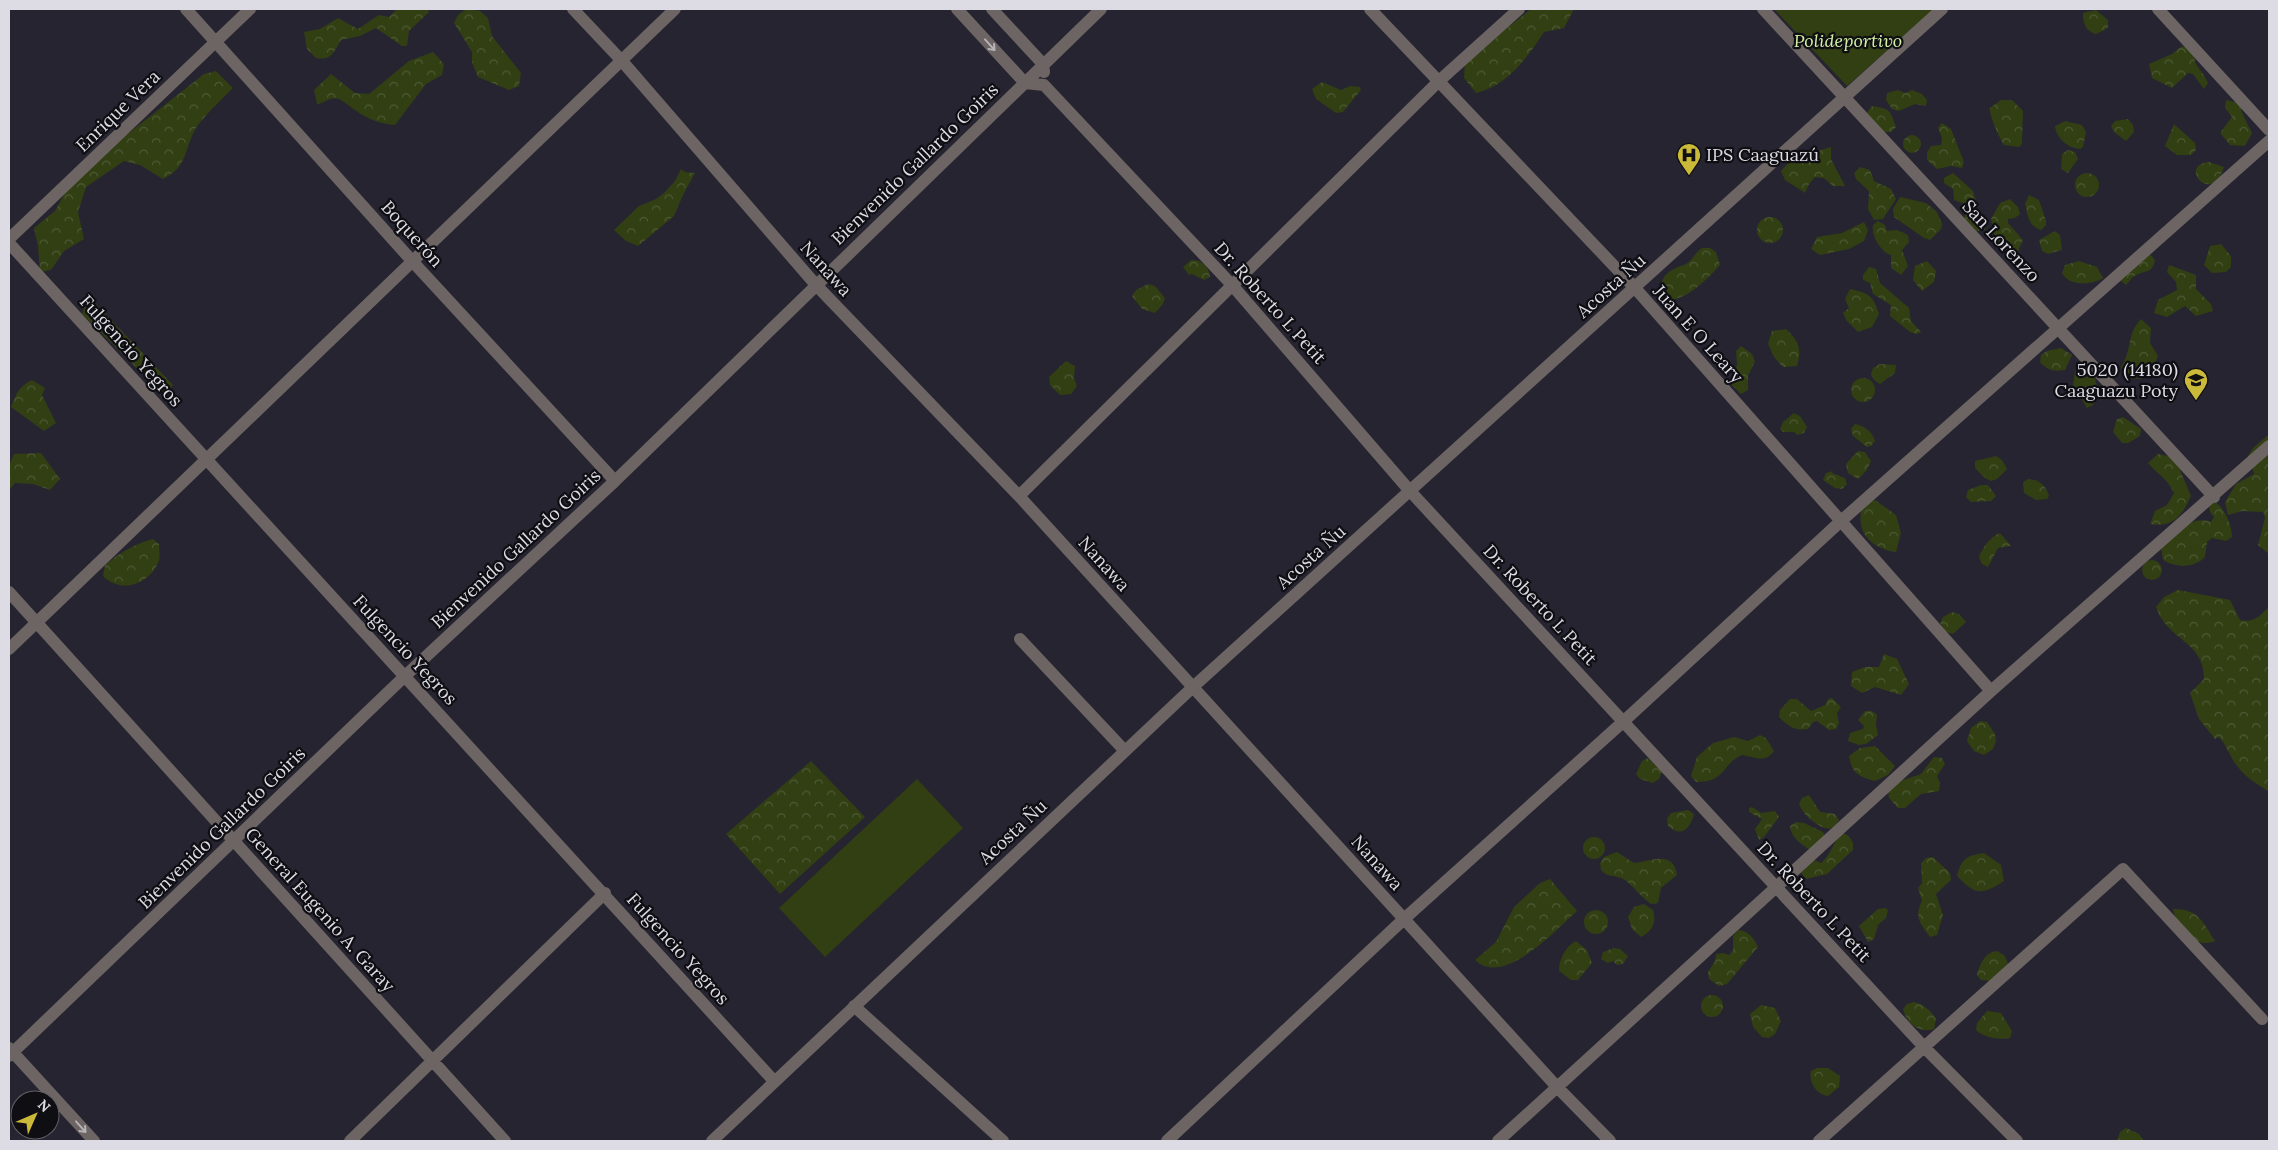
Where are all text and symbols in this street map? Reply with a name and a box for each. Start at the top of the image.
park label: Polideportivo [1794,29,1902,52]
one-way arrow [984,38,996,51]
street label: Enrique Vera [71,65,165,157]
street label: Bienvenido Gallardo Goiris [826,78,1003,250]
hospital icon: IPS Caaguazú [1676,142,1702,176]
place label: IPS Caaguazú [1706,143,1819,166]
street label: San Lorenzo [1957,195,2045,287]
street label: Boquerón [376,196,448,272]
street label: Nanawa [796,236,857,301]
street label: Dr. Roberto L Petit [1209,237,1331,369]
street label: Acosta Ñu [1571,248,1650,323]
street label: Juan E O Leary [1648,279,1749,388]
street label: Fulgencio Yegros [75,290,188,411]
place label: 5020 (14180) Caaguazu Poty [2054,358,2178,402]
school or university icon: 5020 (14180) Caaguazu Poty [2183,367,2209,401]
street label: Bienvenido Gallardo Goiris [426,464,605,633]
street label: Acosta Ñu [1271,519,1350,594]
street label: Nanawa [1074,531,1135,596]
street label: Dr. Roberto L Petit [1479,540,1602,670]
street label: Fulgencio Yegros [348,590,462,710]
street label: Bienvenido Gallardo Goiris [133,742,310,914]
street label: Acosta Ñu [973,794,1052,870]
street label: General Eugenio A. Garay [241,823,401,997]
street label: Nanawa [1347,830,1408,895]
street label: Dr. Roberto L Petit [1753,837,1876,967]
street label: Fulgencio Yegros [622,888,735,1009]
north arrow [10,1090,60,1140]
text: N [34,1096,55,1116]
one-way arrow [75,1121,87,1133]

